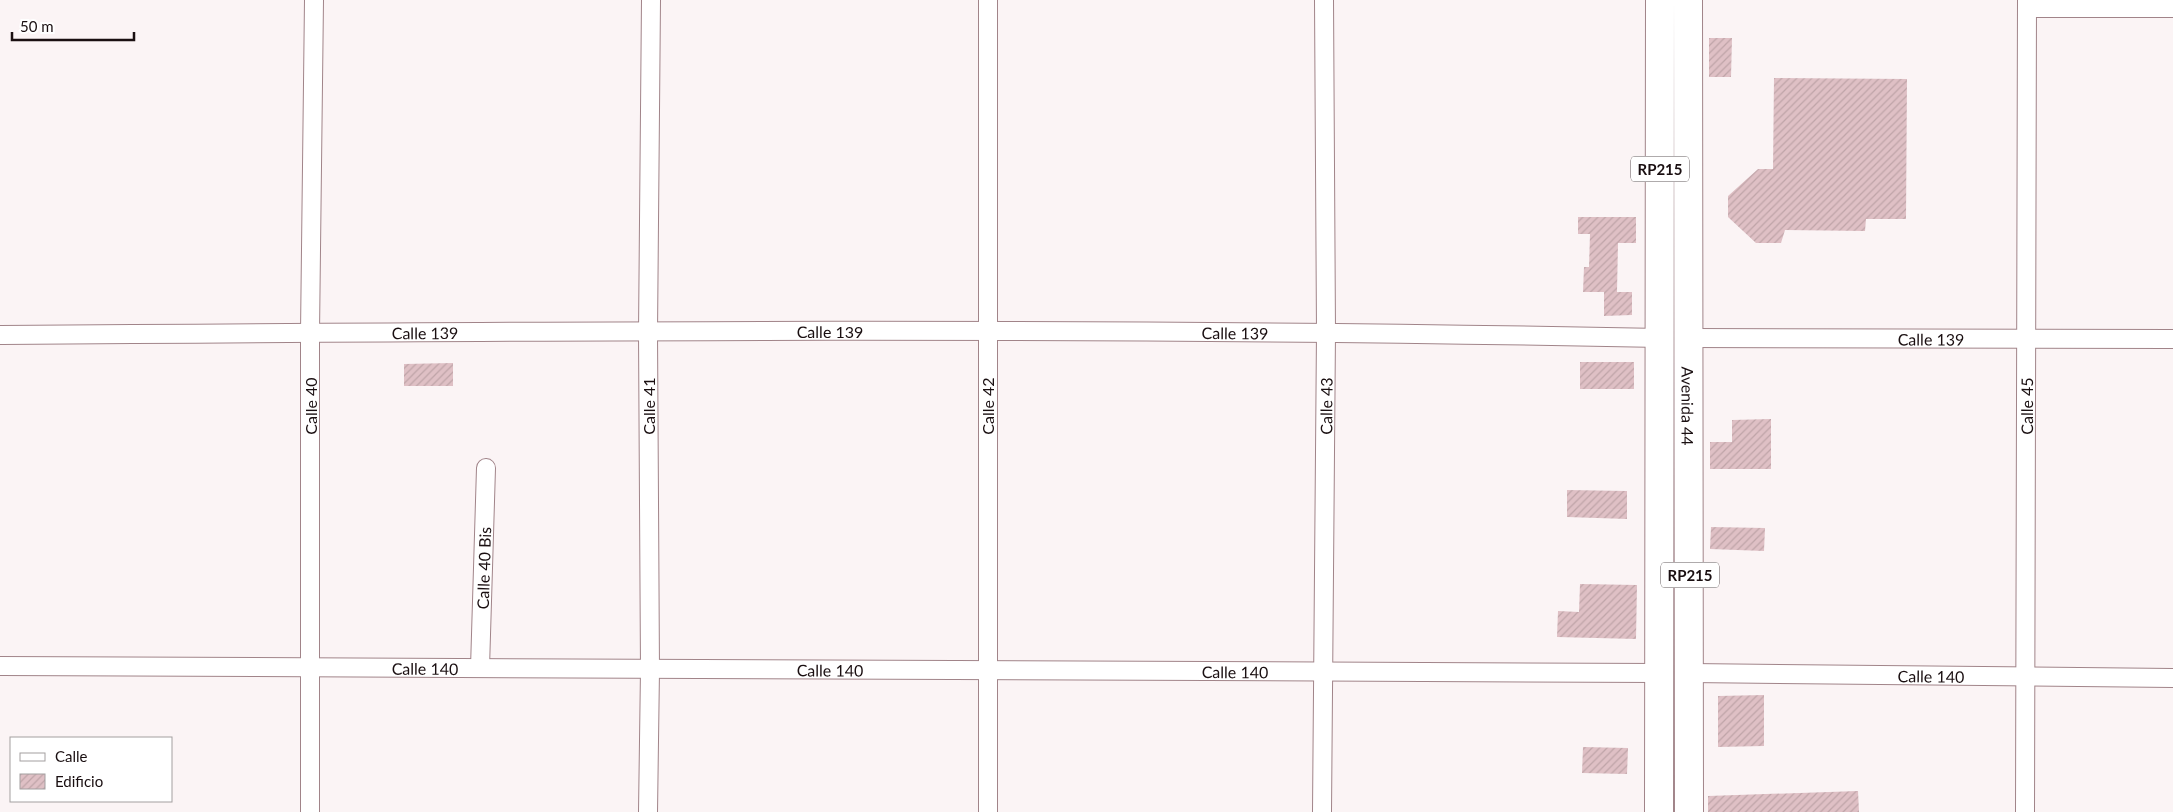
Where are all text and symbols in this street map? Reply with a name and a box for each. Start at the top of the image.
scale bar [12,10,135,42]
text: 50 m [20,17,54,35]
road number: RP215 [1631,156,1689,182]
street label: Calle 139 [797,321,863,340]
street label: Calle 139 [1202,322,1268,342]
street label: Calle 139 [392,323,458,342]
street label: Calle 139 [1898,329,1964,348]
street label: Avenida 44 [1679,366,1698,446]
street label: Calle 40 [301,377,320,435]
street label: Calle 41 [639,377,658,435]
street label: Calle 42 [978,377,997,435]
street label: Calle 43 [1316,377,1335,435]
street label: Calle 45 [2016,377,2036,435]
street label: Calle 40 Bis [472,527,494,610]
road number: RP215 [1661,562,1719,588]
street label: Calle 140 [392,658,458,677]
street label: Calle 140 [797,660,863,679]
street label: Calle 140 [1202,662,1268,681]
street label: Calle 140 [1898,666,1964,685]
legend [10,737,172,802]
text: Calle [55,747,88,765]
text: Edificio [55,772,103,790]

